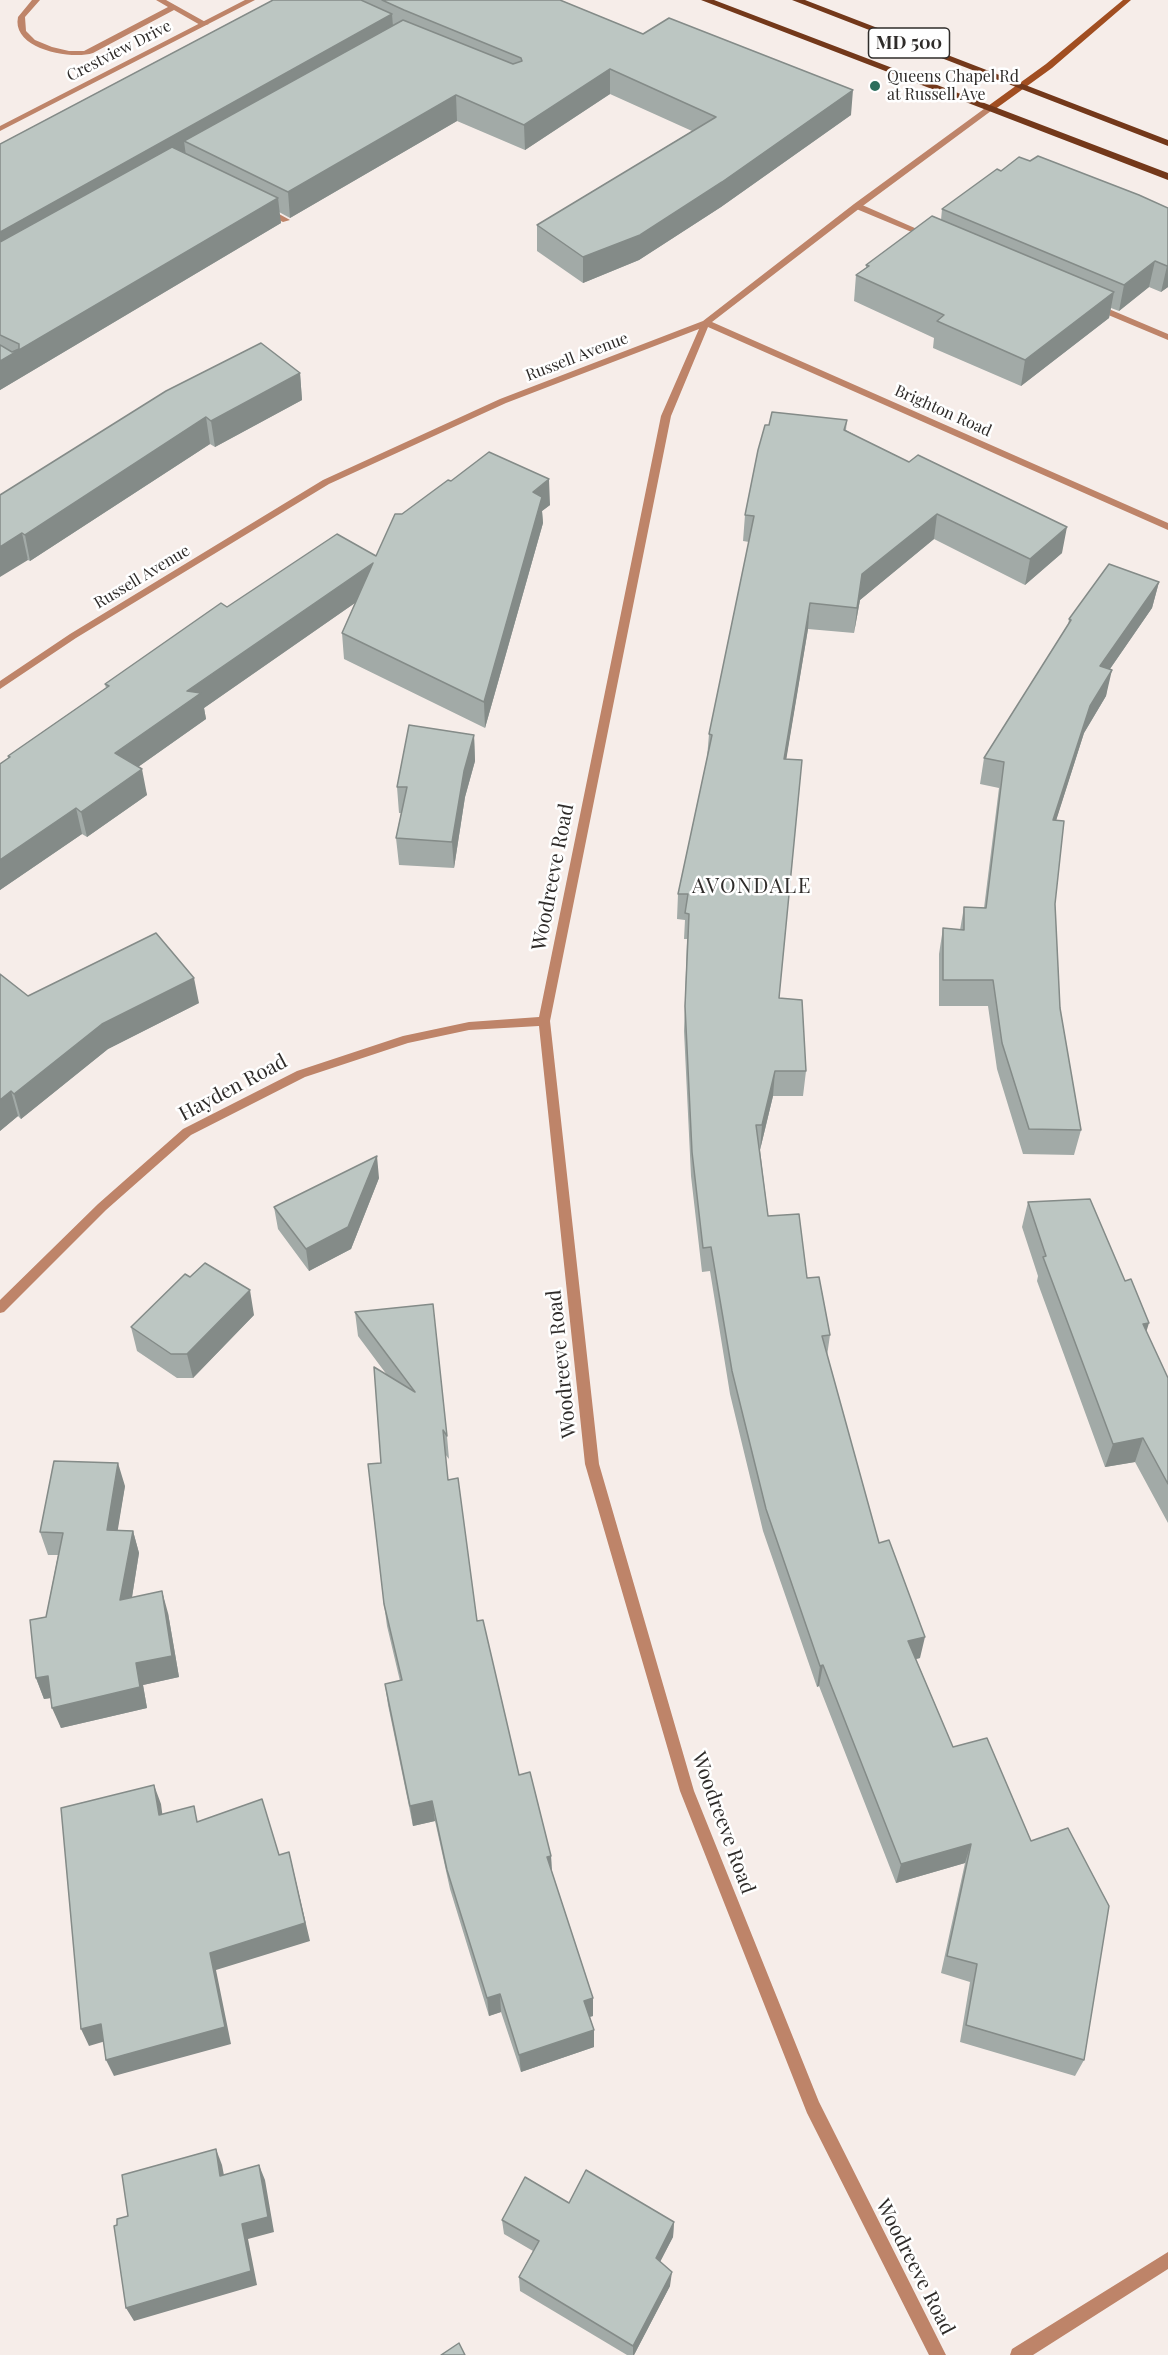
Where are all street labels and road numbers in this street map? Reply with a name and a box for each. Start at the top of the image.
street label: Crestview Drive [64,16,174,86]
road number: MD 500 [868,28,950,58]
street label: Russell Avenue [523,329,631,385]
street label: Brighton Road [892,381,994,441]
street label: Russell Avenue [91,541,193,613]
street label: Woodreeve Road [527,802,579,952]
street label: Hayden Road [175,1049,291,1127]
street label: Woodreeve Road [542,1289,582,1439]
street label: Woodreeve Road [686,1749,760,1897]
street label: Woodreeve Road [870,2195,960,2339]

